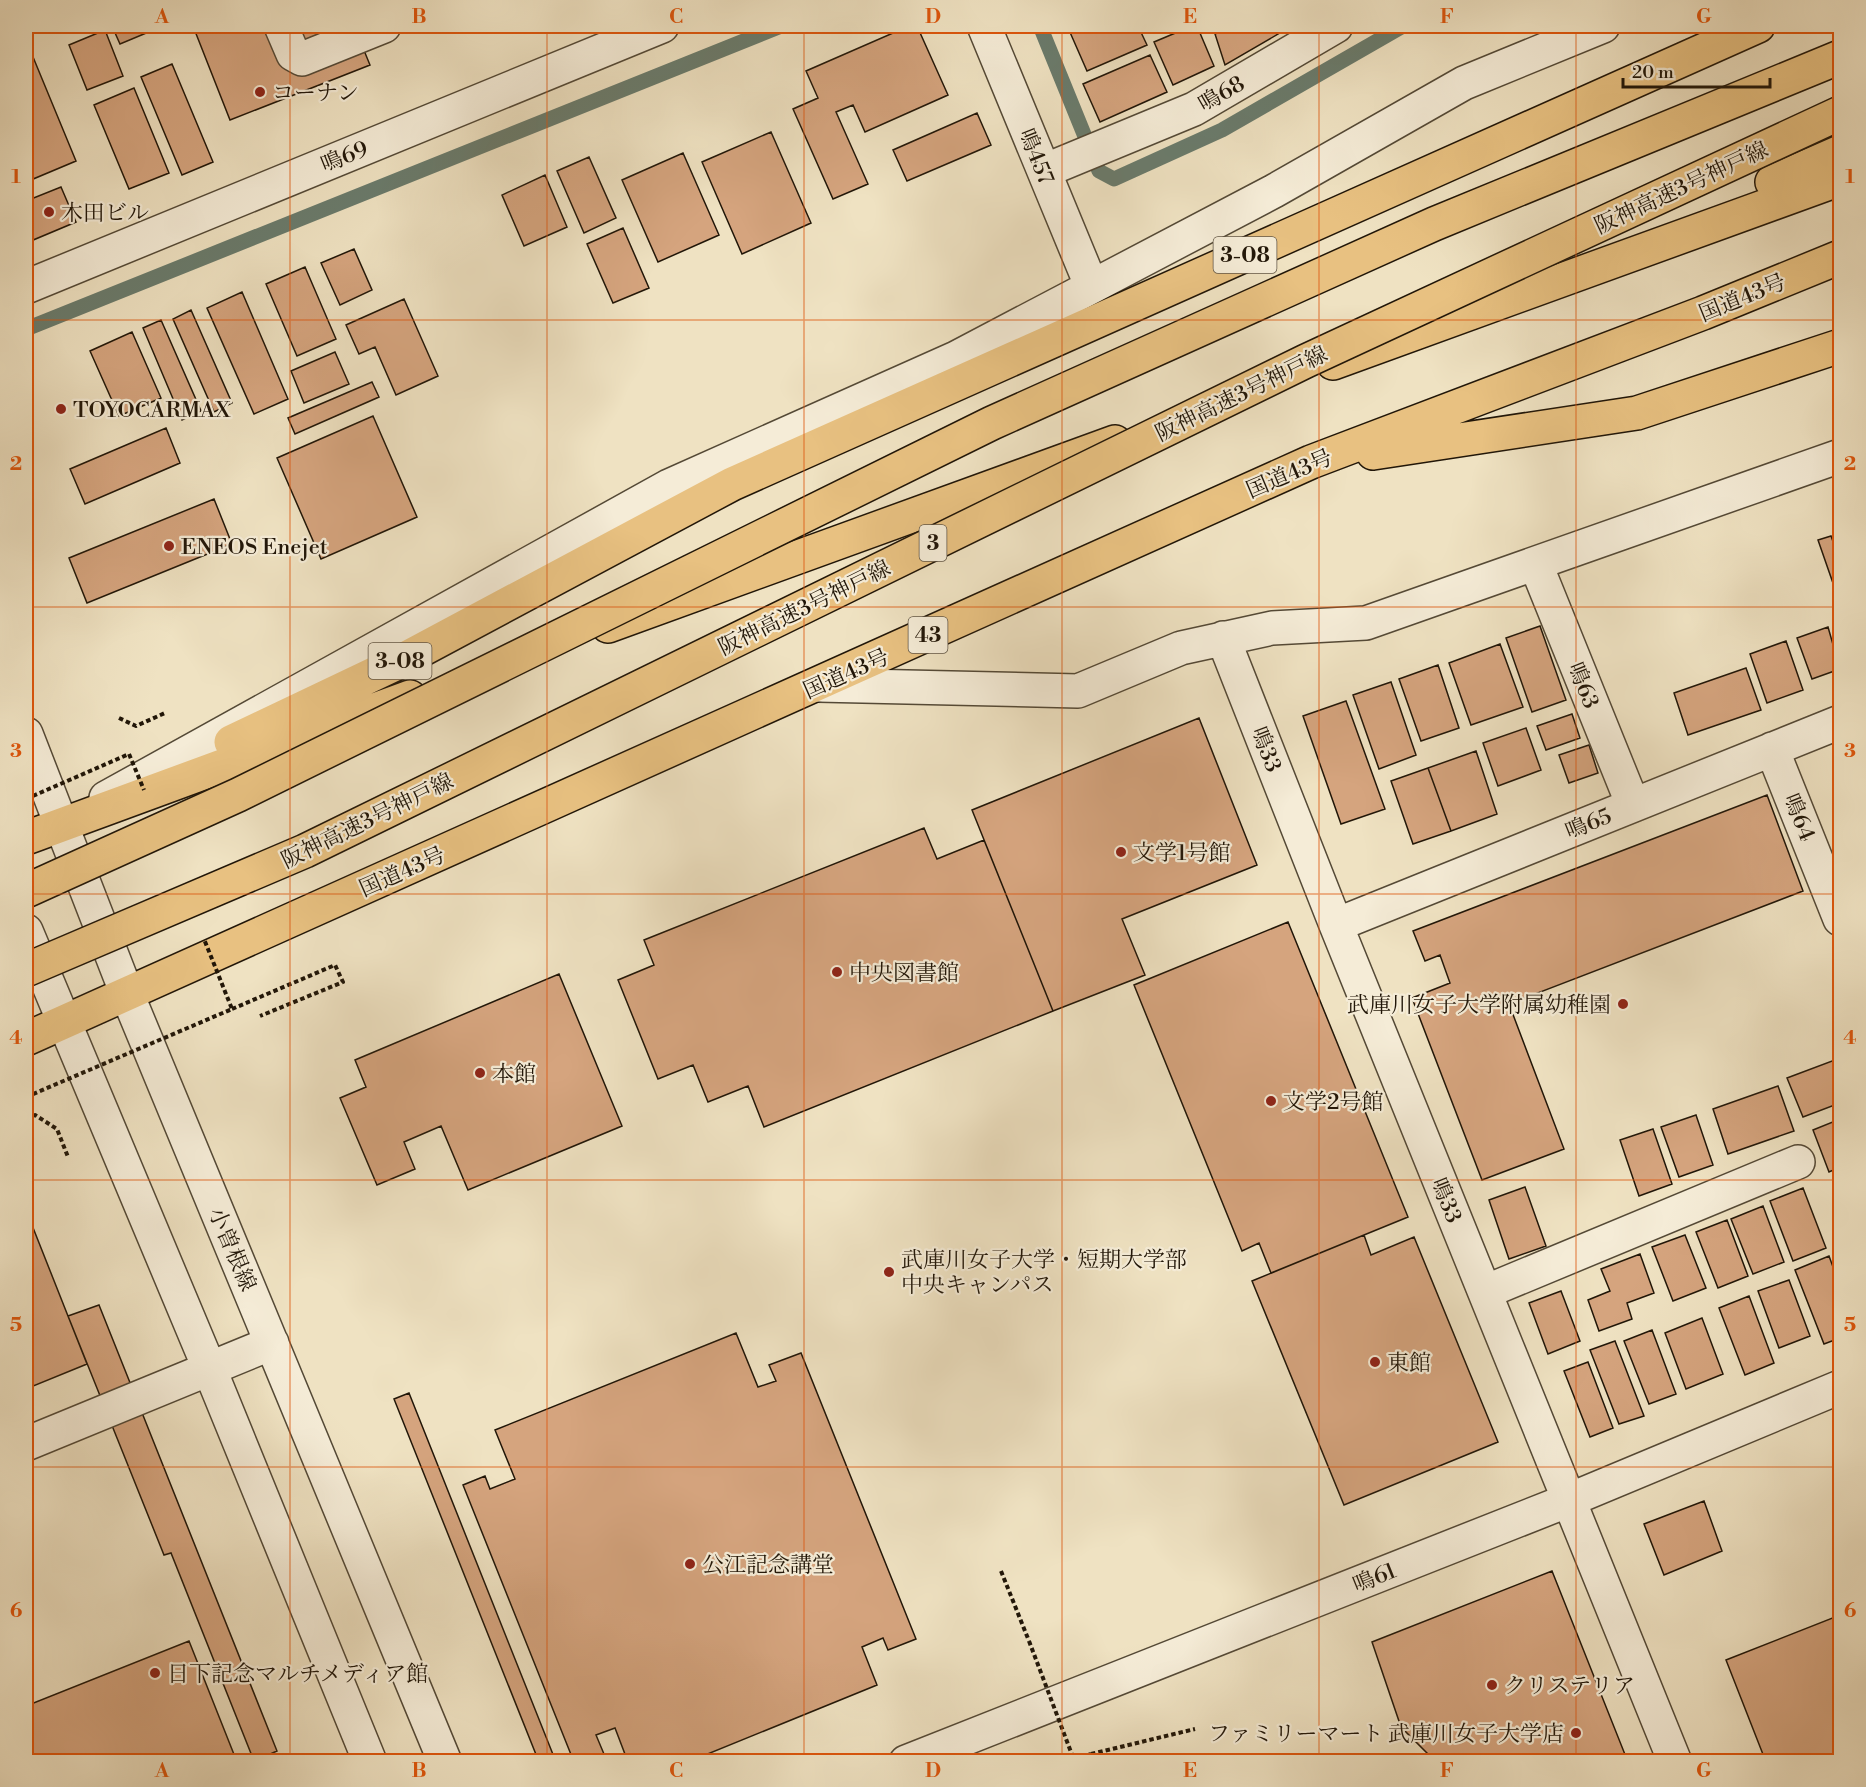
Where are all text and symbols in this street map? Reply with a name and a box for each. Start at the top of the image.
text: A [154,5,170,30]
text: B [411,5,427,30]
text: C [669,5,683,30]
text: D [925,5,941,30]
text: E [1183,5,1197,30]
text: F [1440,5,1454,30]
text: G [1696,5,1712,30]
scale bar [1623,51,1770,89]
text: 20 m [1632,61,1674,84]
street label: 鳴68 [1194,70,1250,118]
place label: コーナン [272,80,359,107]
marker: コーナン [253,85,267,99]
street label: 鳴457 [1012,125,1059,188]
street label: 鳴69 [317,136,372,179]
street label: 阪神高速3号神戸線 [1591,136,1773,240]
text: 1 [11,165,21,190]
text: 1 [1845,165,1855,190]
place label: 木田ビル [61,200,149,227]
marker: 木田ビル [42,205,56,219]
road number: 3-08 [1214,237,1276,273]
street label: 国道43号 [1695,269,1790,328]
street label: 阪神高速3号神戸線 [1151,341,1332,448]
place label: TOYOCARMAX [73,397,231,424]
marker: TOYOCARMAX [54,402,68,416]
street label: 国道43号 [1242,444,1337,505]
text: 2 [10,452,22,477]
text: 2 [1844,452,1856,477]
road number: 3 [920,525,946,561]
place label: ENEOS Enejet [181,534,328,561]
marker: ENEOS Enejet [162,539,176,553]
street label: 阪神高速3号神戸線 [714,555,895,662]
road number: 43 [908,617,948,653]
road number: 3-08 [368,643,432,679]
street label: 国道43号 [799,643,894,705]
street label: 鳴63 [1561,658,1604,713]
street label: 鳴33 [1245,723,1286,776]
text: 3 [10,739,22,764]
text: 3 [1844,739,1856,764]
street label: 阪神高速3号神戸線 [277,768,458,875]
street label: 鳴64 [1777,790,1820,845]
street label: 鳴65 [1561,803,1616,846]
place label: 文学1号館 [1133,840,1230,867]
street label: 国道43号 [355,841,450,903]
marker: 文学1号館 [1114,845,1128,859]
place label: 中央図書館 [849,960,959,987]
marker: 中央図書館 [830,965,844,979]
place label: 武庫川女子大学附属幼稚園 [1347,992,1611,1019]
marker: 武庫川女子大学附属幼稚園 [1616,997,1630,1011]
text: 4 [9,1026,23,1051]
text: 4 [1843,1026,1857,1051]
place label: 本館 [492,1061,536,1088]
marker: 本館 [473,1066,487,1080]
place label: 文学2号館 [1283,1089,1384,1116]
marker: 文学2号館 [1264,1094,1278,1108]
street label: 鳴33 [1424,1174,1467,1227]
street label: 小曽根線 [202,1204,261,1295]
place label: 武庫川女子大学・短期大学部 中央キャンパス [901,1247,1187,1299]
marker: 武庫川女子大学・短期大学部 中央キャンパス [882,1265,896,1279]
text: 5 [10,1313,22,1338]
text: 5 [1844,1313,1856,1338]
place label: 東館 [1387,1350,1431,1377]
marker: 東館 [1368,1355,1382,1369]
place label: 公江記念講堂 [702,1552,834,1579]
marker: 公江記念講堂 [683,1557,697,1571]
street label: 鳴61 [1349,1557,1401,1599]
text: 6 [10,1599,23,1624]
text: 6 [1844,1599,1857,1624]
place label: 日下記念マルチメディア館 [167,1661,428,1688]
marker: 日下記念マルチメディア館 [148,1666,162,1680]
place label: クリステリア [1504,1673,1635,1700]
marker: クリステリア [1485,1678,1499,1692]
place label: ファミリーマート 武庫川女子大学店 [1208,1721,1564,1748]
marker: ファミリーマート 武庫川女子大学店 [1569,1726,1583,1740]
text: A [154,1759,170,1784]
text: B [411,1759,427,1784]
text: C [669,1759,683,1784]
text: D [925,1759,941,1784]
text: E [1183,1759,1197,1784]
text: F [1440,1759,1454,1784]
text: G [1696,1759,1712,1784]

